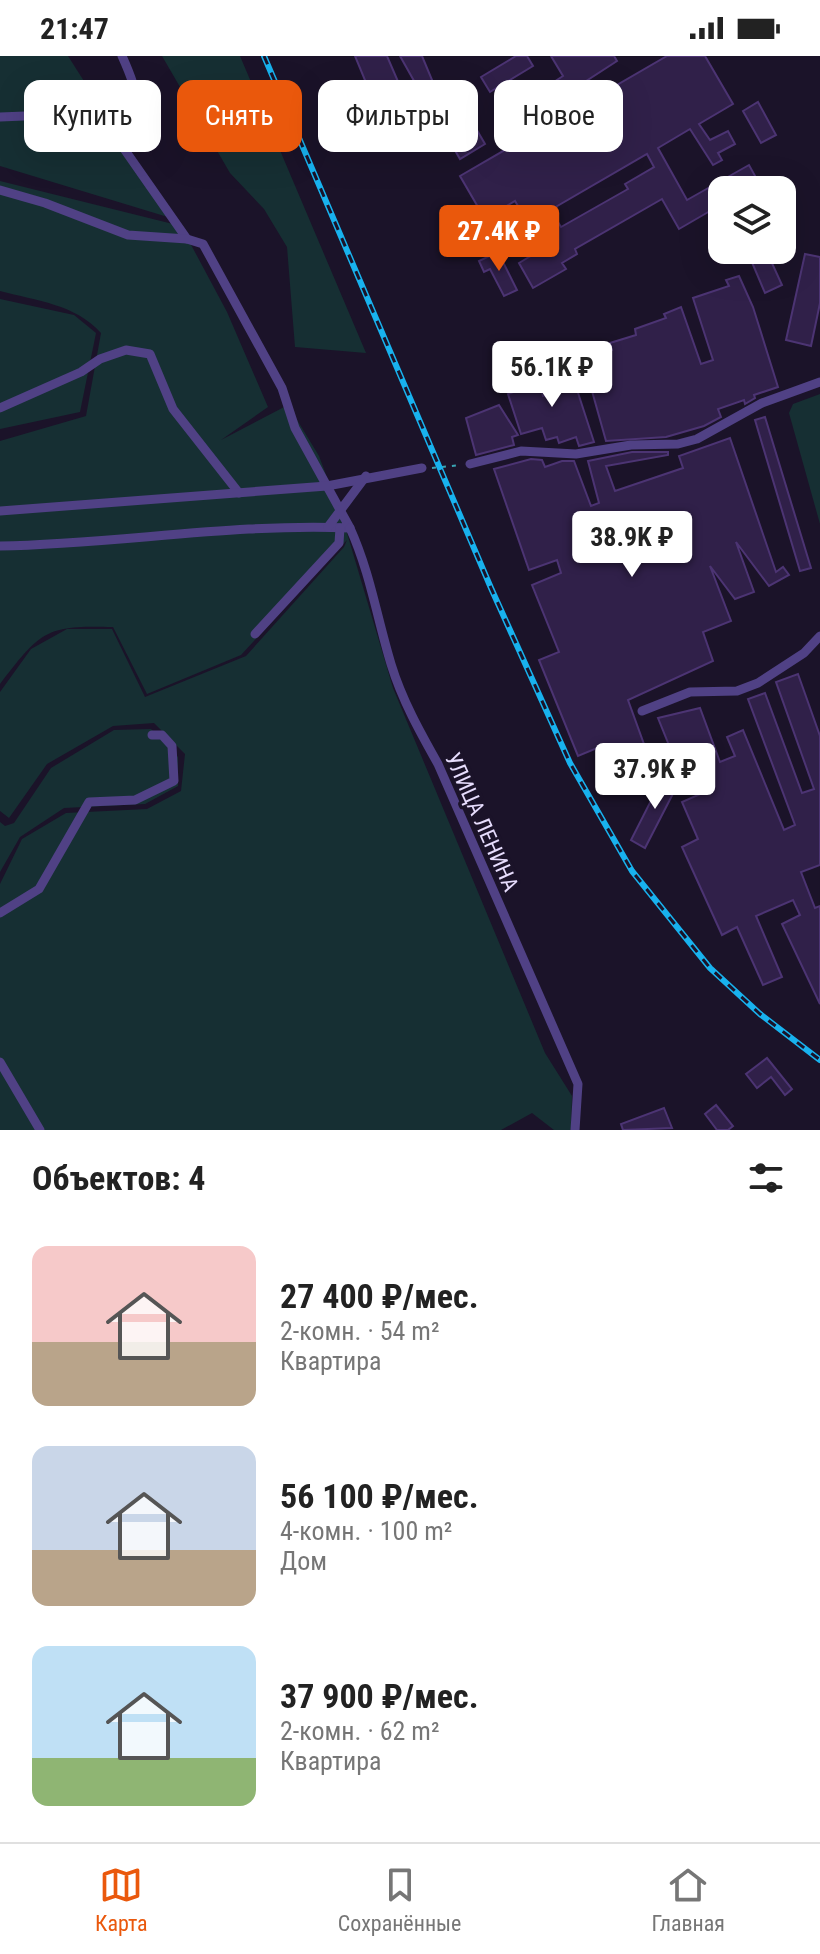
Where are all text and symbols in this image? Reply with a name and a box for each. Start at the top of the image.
text: 21:47 [40,11,109,46]
chip: Купить [24,80,161,152]
chip: Снять [177,80,302,152]
chip: Фильтры [318,80,478,152]
chip: Новое [494,80,623,152]
map controls [708,176,796,264]
button: layers [708,176,796,264]
pin: 27.4K ₽ [425,205,573,273]
text: 27.4K ₽ [457,216,541,246]
pin: 56.1K ₽ [478,341,626,409]
text: 56.1K ₽ [510,352,594,382]
pin: 38.9K ₽ [558,511,706,579]
text: 38.9K ₽ [590,522,674,552]
pin: 37.9K ₽ [581,743,729,811]
street label: УЛИЦА ЛЕНИНА [440,749,524,895]
text: 37.9K ₽ [613,754,697,784]
icon: filters [744,1156,788,1200]
text: Объектов: 4 [32,1158,206,1198]
text: 27 400 ₽/мес. [280,1276,479,1316]
icon: home [96,1278,192,1374]
text: 2-комн. · 54 m² [280,1316,440,1346]
text: Квартира [280,1346,382,1376]
text: 56 100 ₽/мес. [280,1476,479,1516]
icon: home [96,1478,192,1574]
text: 4-комн. · 100 m² [280,1516,452,1546]
text: Дом [280,1546,327,1576]
text: 37 900 ₽/мес. [280,1676,479,1716]
icon: home [96,1678,192,1774]
text: 2-комн. · 62 m² [280,1716,440,1746]
text: Квартира [280,1746,382,1776]
tab: Карта [95,1863,148,1936]
tab: Сохранённые [338,1863,461,1936]
tab: Главная [652,1863,725,1936]

